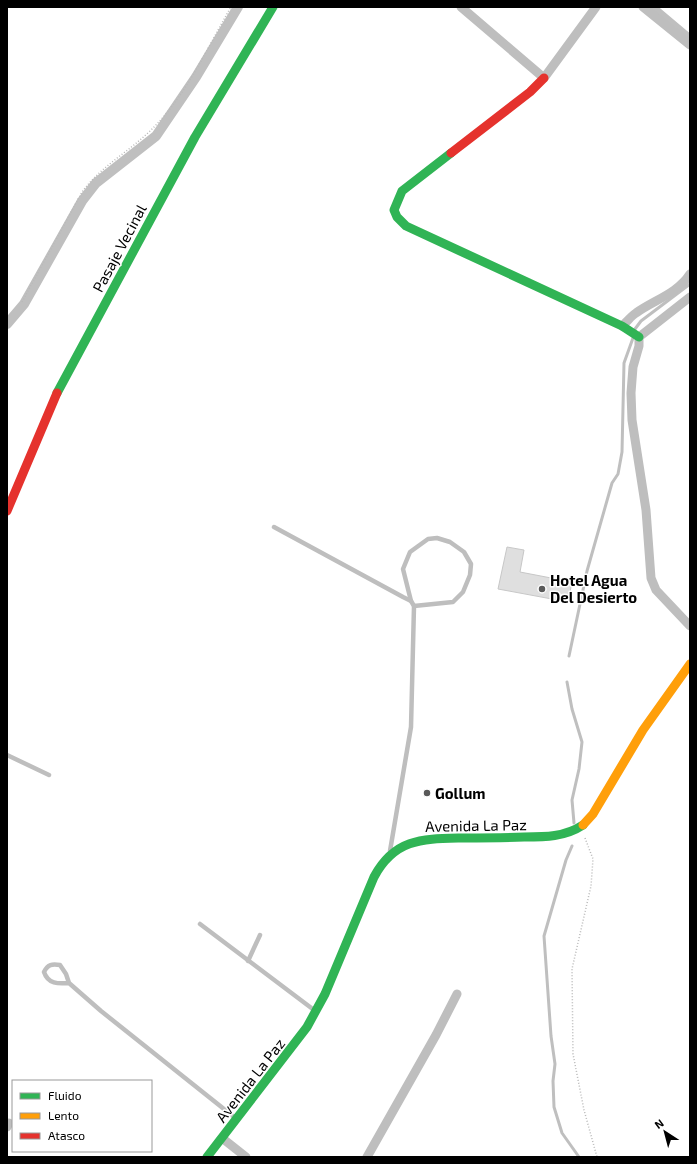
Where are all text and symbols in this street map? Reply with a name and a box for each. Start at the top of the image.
street label: Pasaje Vecinal [88,201,151,295]
place label: Hotel Agua Del Desierto [550,571,637,606]
marker: Hotel Agua Del Desierto [537,584,547,594]
place label: Gollum [435,784,486,802]
marker: Gollum [422,788,432,798]
street label: Avenida La Paz [425,815,527,835]
street label: Avenida La Paz [212,1034,288,1126]
legend [12,1080,152,1152]
text: Fluido [48,1088,82,1102]
text: Lento [48,1108,79,1122]
north arrow [645,1112,685,1152]
text: N [652,1116,666,1131]
text: Atasco [48,1128,85,1142]

